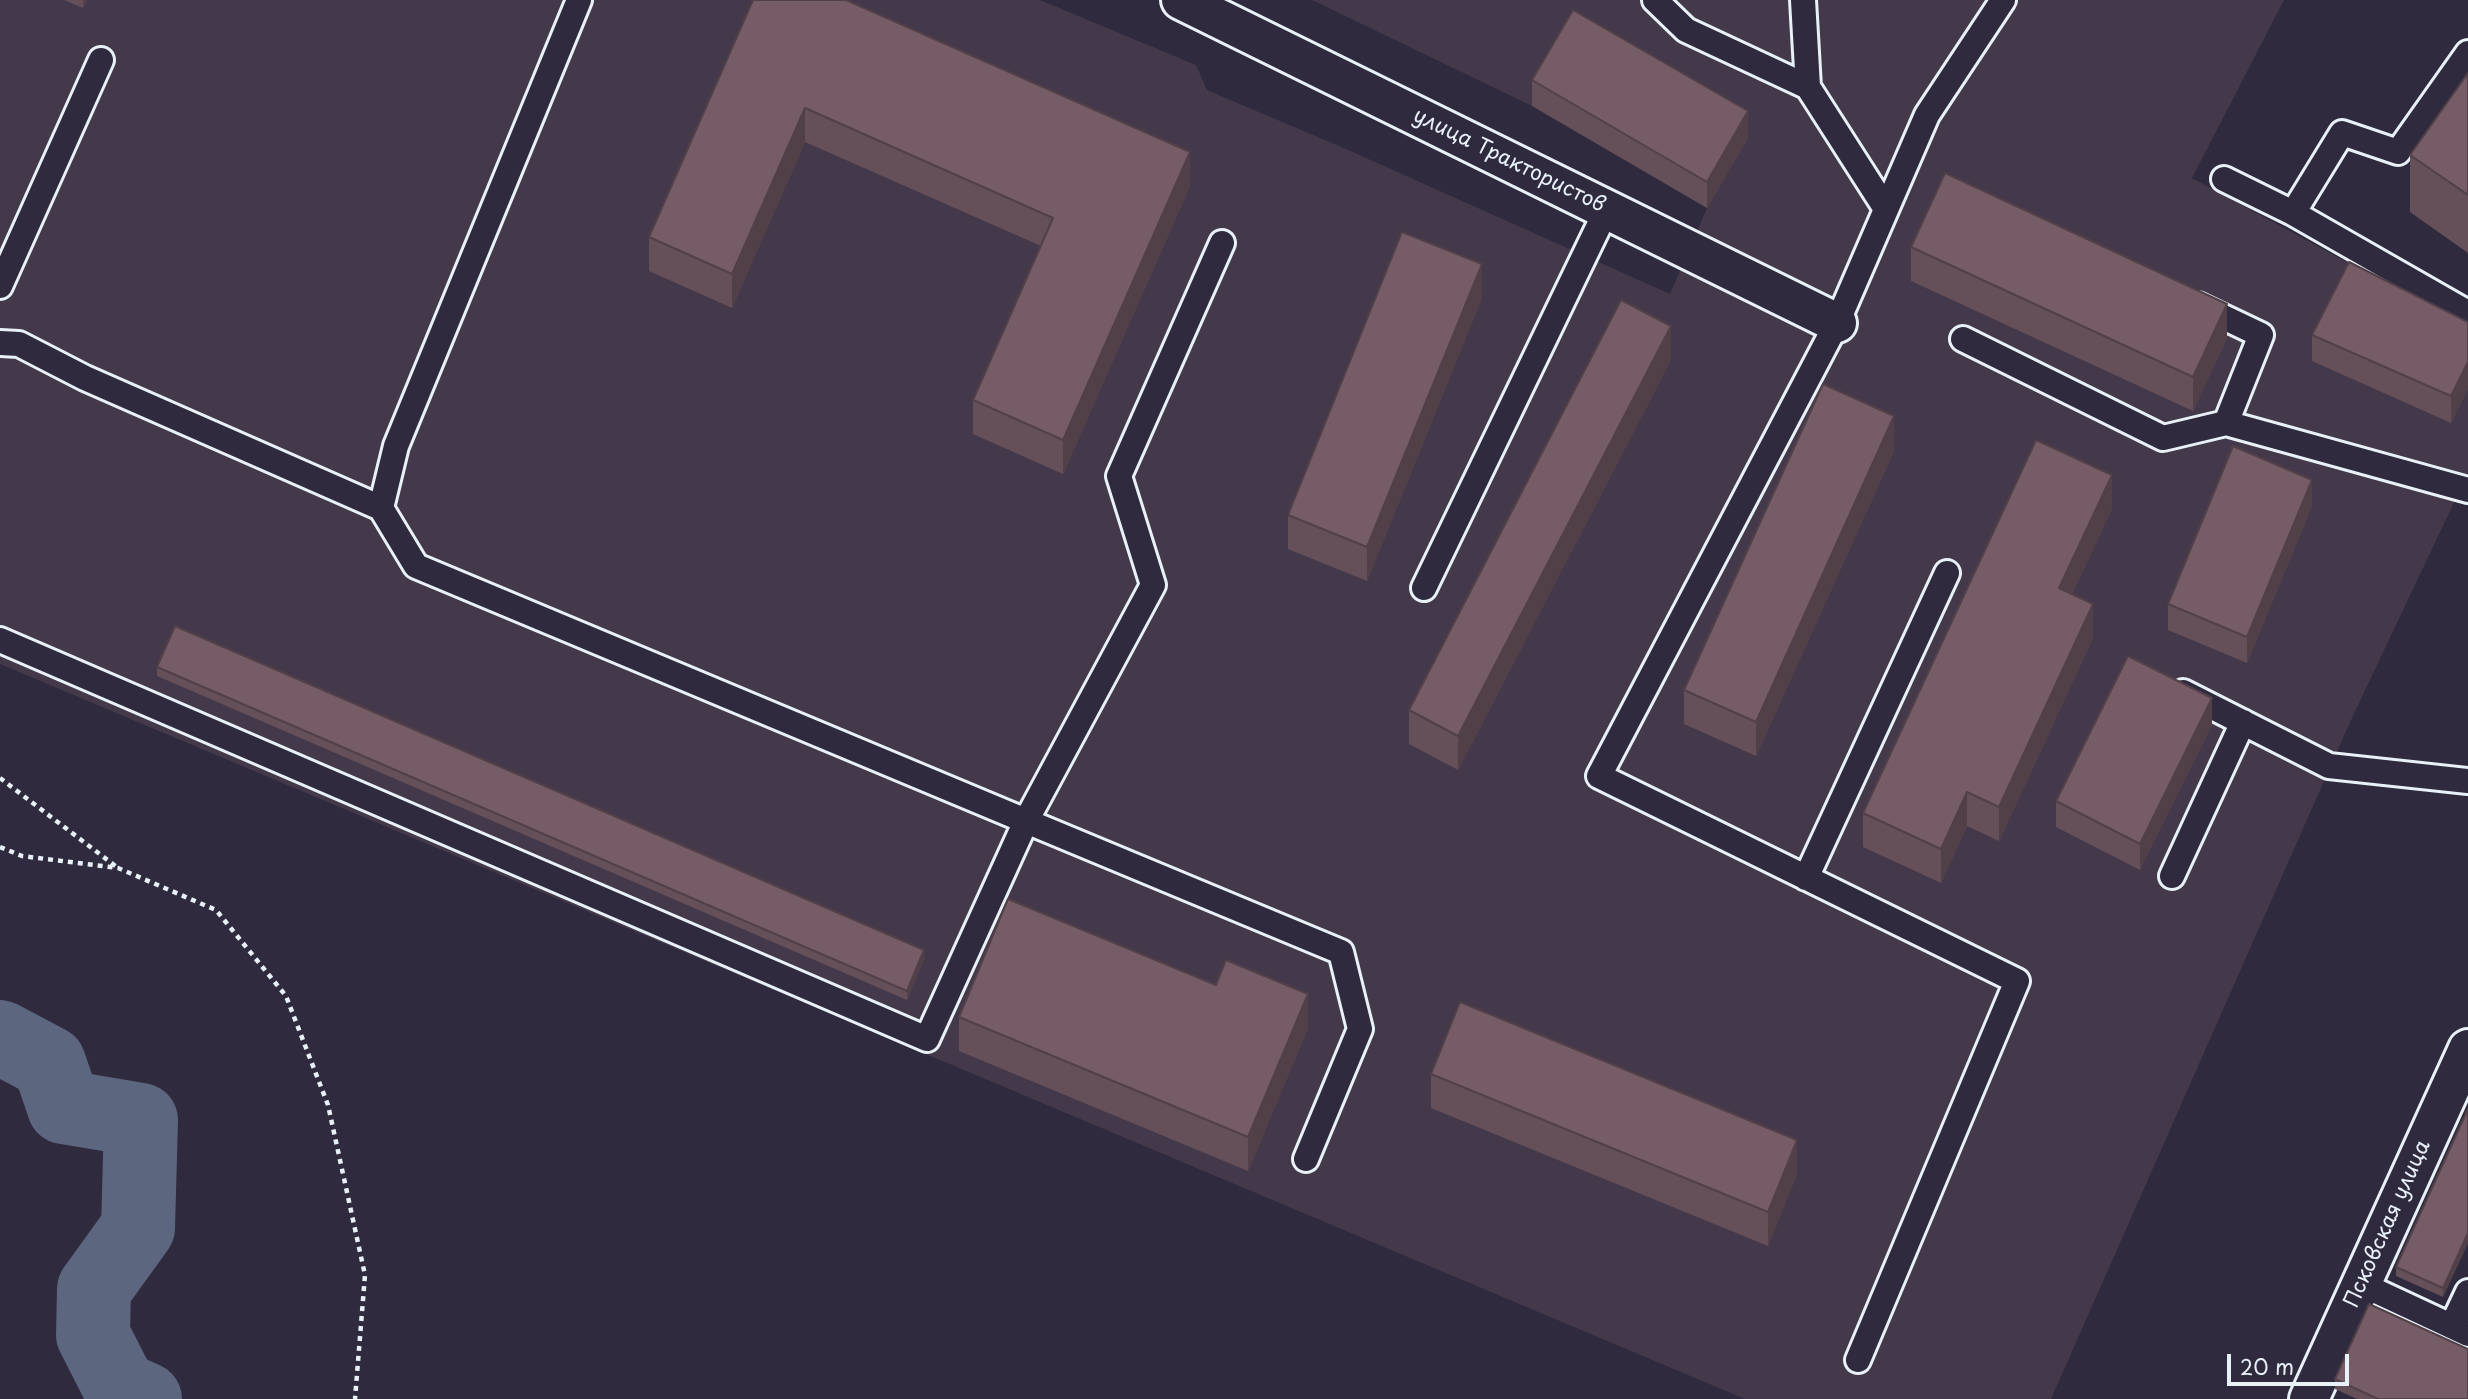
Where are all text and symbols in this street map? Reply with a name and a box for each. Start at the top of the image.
street label: улица Трактористов [1409,104,1609,218]
street label: Псковская улица [2340,1136,2436,1312]
scale bar [2230,1340,2352,1384]
text: 20 m [2240,1350,2294,1382]

